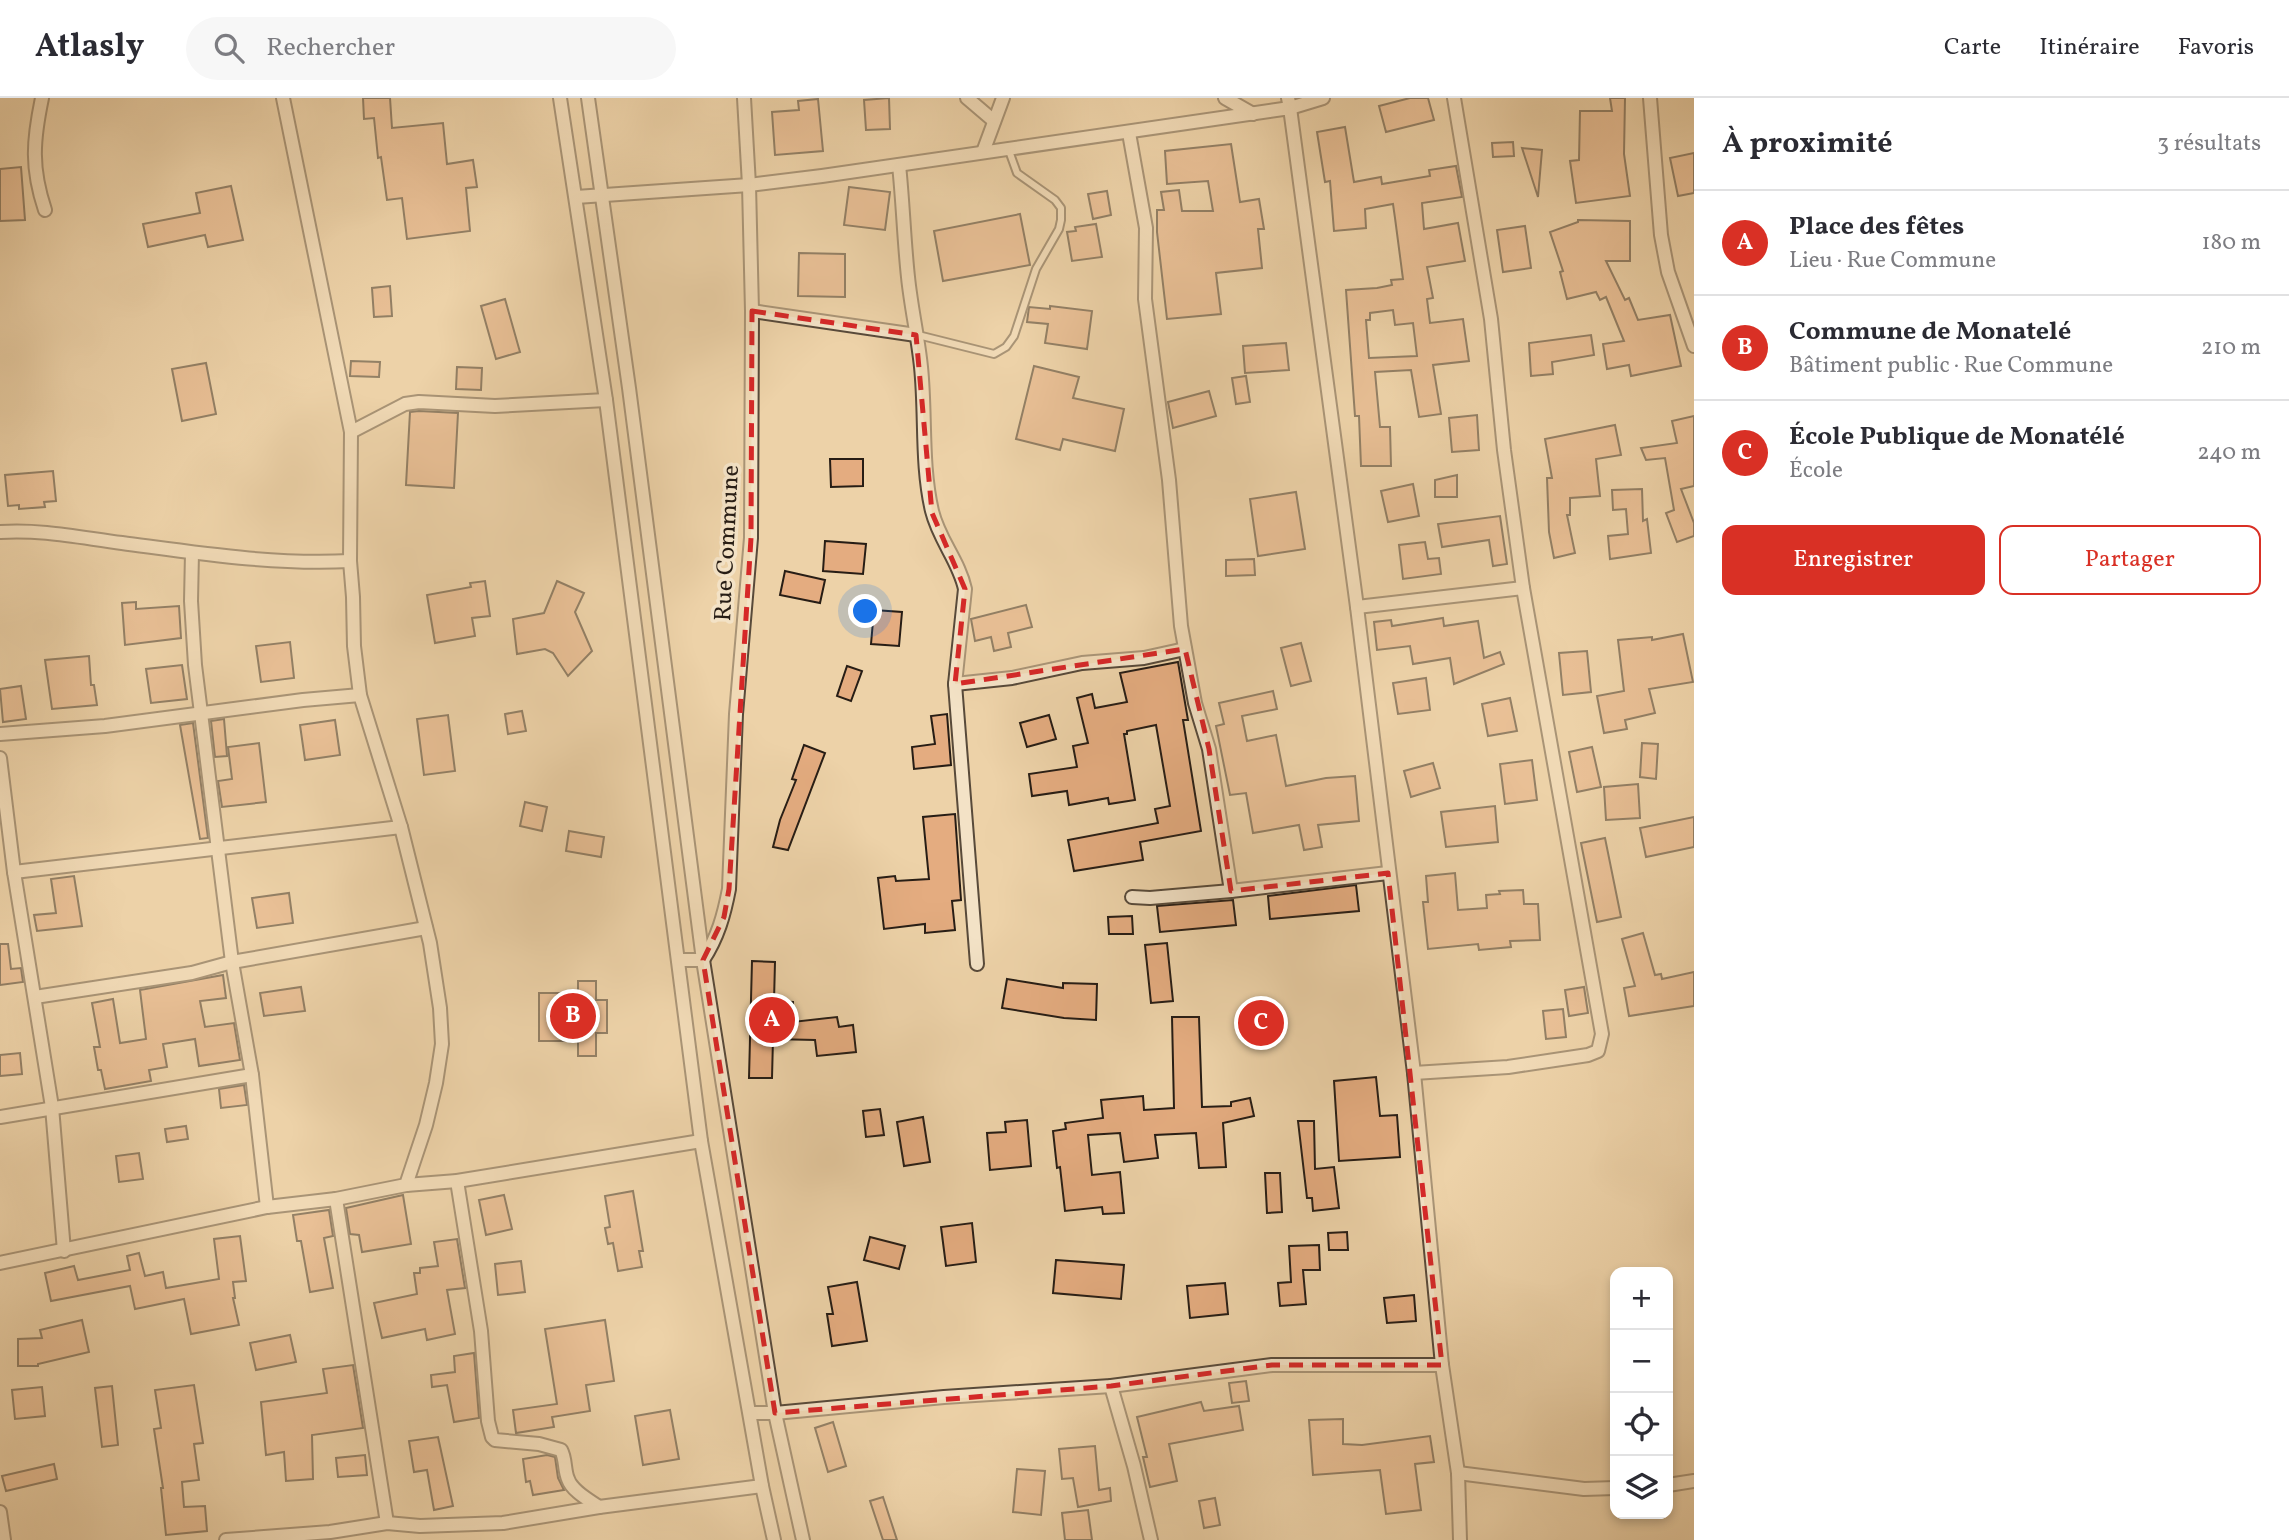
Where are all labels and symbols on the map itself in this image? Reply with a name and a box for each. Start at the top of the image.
street label: Rue Commune [707,464,749,622]
your location [848,594,882,628]
pin: B [550,990,596,1042]
pin: A [749,994,795,1046]
pin: C [1238,997,1284,1049]

